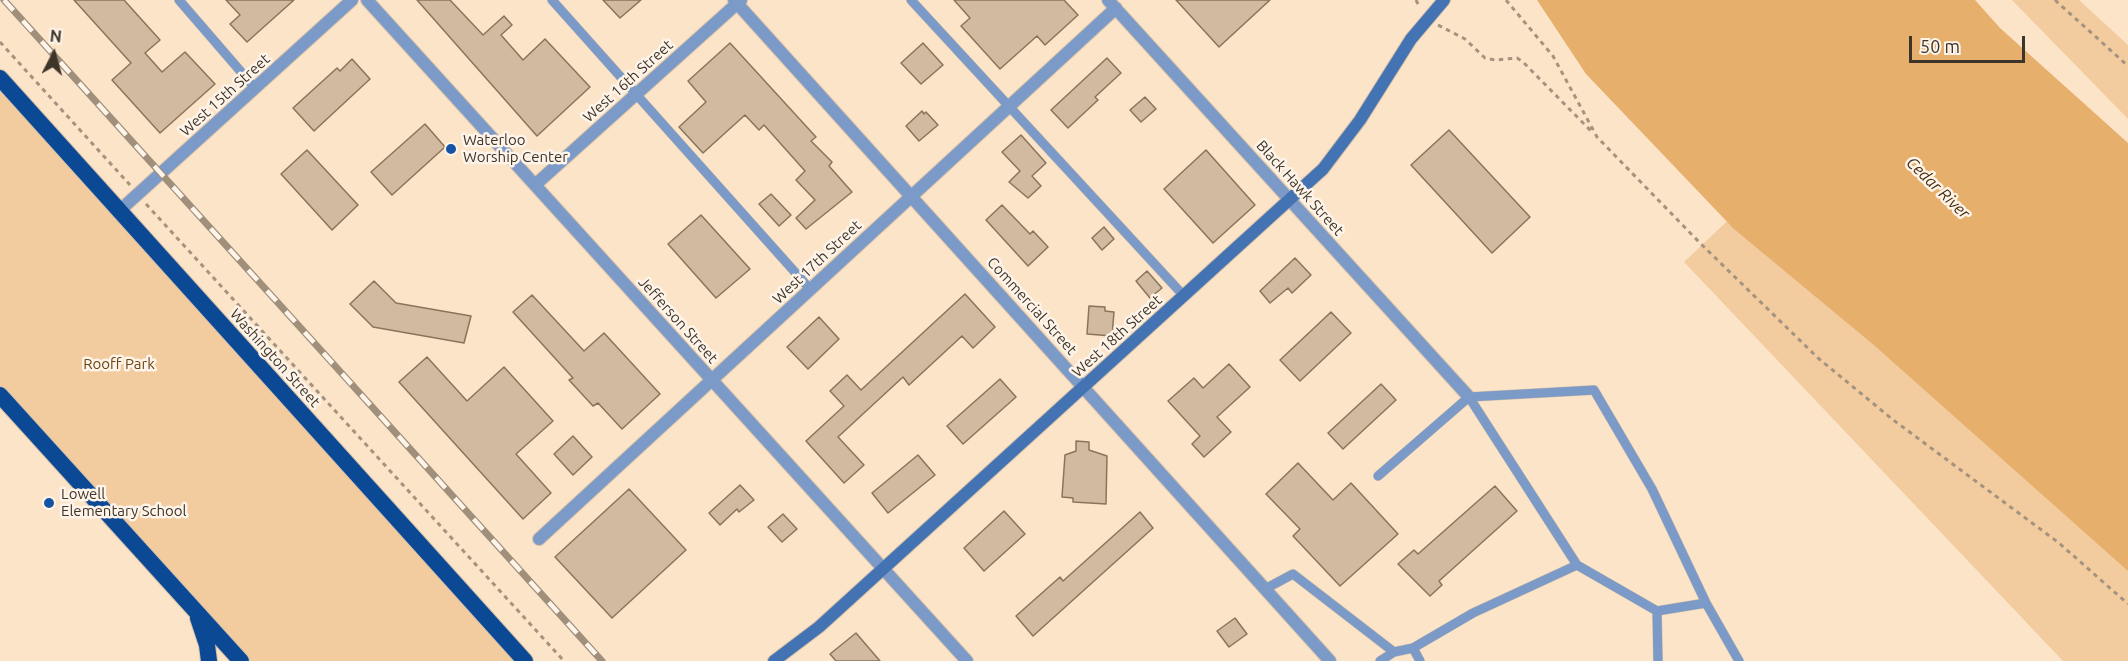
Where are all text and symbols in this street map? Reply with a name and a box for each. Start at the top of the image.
north arrow [24,24,84,84]
scale bar [1912,24,2028,62]
text: N [49,27,63,46]
street label: West 16th Street [579,36,677,126]
text: 50 m [1920,36,1960,56]
street label: West 15th Street [176,50,274,140]
place label: Waterloo Worship Center [463,131,568,166]
street label: Black Hawk Street [1253,137,1347,239]
marker: Waterloo Worship Center [444,142,458,156]
water label: Cedar River [1902,153,1974,223]
street label: West 17th Street [769,216,865,308]
street label: Commercial Street [983,253,1081,359]
street label: Jefferson Street [634,273,722,367]
street label: West 18th Street [1068,291,1166,381]
street label: Washington Street [226,305,324,411]
park label: Rooff Park [83,355,155,373]
place label: Lowell Elementary School [61,485,187,520]
marker: Lowell Elementary School [42,496,56,510]

